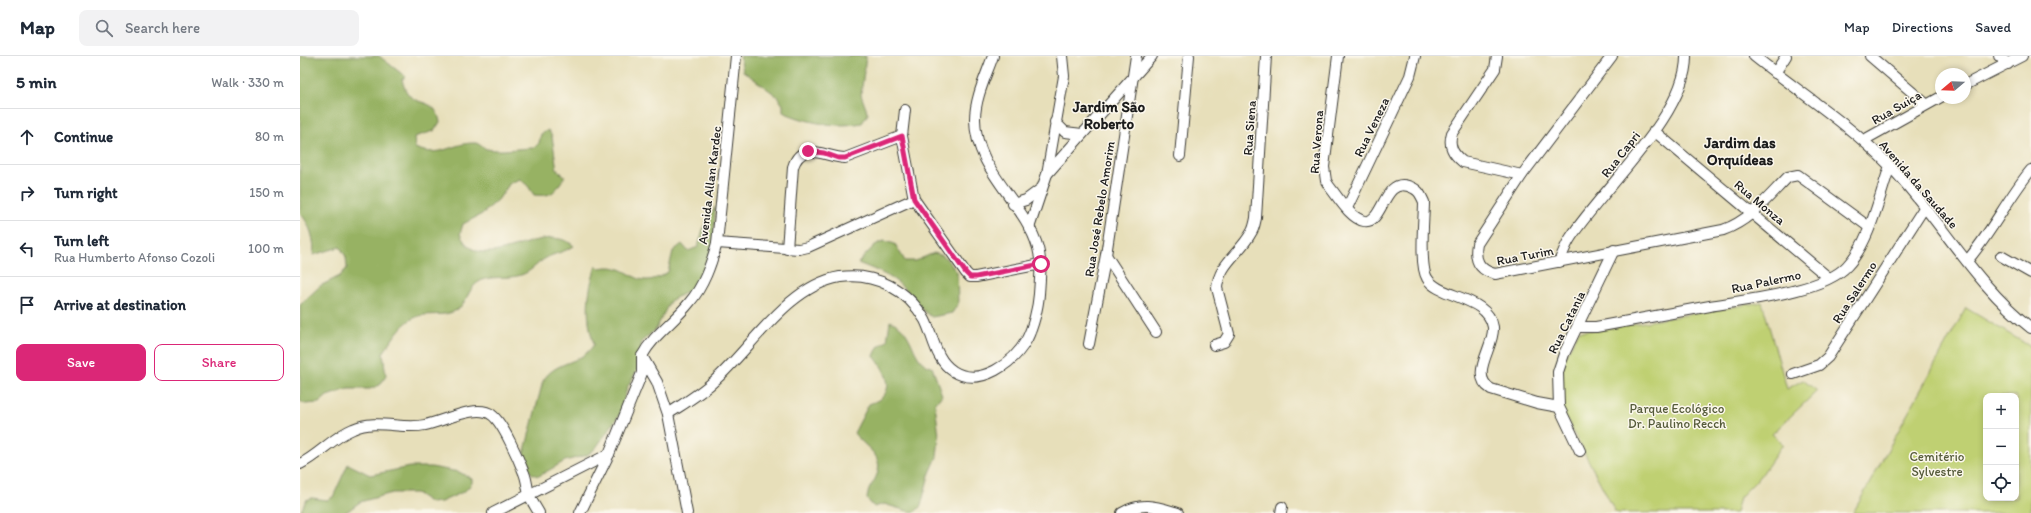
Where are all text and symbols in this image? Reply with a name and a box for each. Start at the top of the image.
search box [79,10,359,46]
text: Map [20,16,55,39]
icon: search [93,17,115,39]
text: Search here [125,19,200,37]
text: Map [1844,19,1870,36]
text: Directions [1892,19,1953,36]
text: Saved [1975,19,2011,36]
north arrow [1935,68,1971,104]
text: 5 min [16,72,56,92]
text: Walk · 330 m [211,75,284,90]
street label: Rua Suiça [1869,87,1924,128]
street label: Rua Veneza [1351,95,1393,159]
district label: Jardim São Roberto [1072,98,1146,133]
street label: Rua Siena [1240,100,1259,156]
street label: Rua Verona [1307,109,1326,174]
street label: Avenida Allan Kardec [695,125,724,245]
icon: ahead [16,126,38,148]
text: Continue [54,128,113,146]
street label: Rua Capri [1598,128,1643,180]
text: 80 m [255,129,284,144]
district label: Jardim das Orquídeas [1703,134,1776,170]
street label: Avenida da Saudade [1876,137,1961,232]
street label: Rua José Rebelo Amorim [1081,140,1118,278]
route end [799,142,817,160]
street label: Rua Monza [1731,177,1788,228]
icon: right [16,182,38,204]
text: Turn right [54,184,118,202]
text: 150 m [249,185,284,200]
text: Turn left [54,232,109,250]
icon: left [16,238,38,260]
text: 100 m [248,241,284,256]
street label: Rua Turim [1495,243,1555,268]
text: Rua Humberto Afonso Cozoli [54,250,215,265]
route start [1032,255,1050,273]
street label: Rua Salermo [1829,258,1880,326]
street label: Rua Palermo [1730,267,1803,296]
street label: Rua Catania [1545,288,1588,356]
icon: arrive [16,294,38,316]
text: Arrive at destination [54,296,186,314]
button: Save [16,344,146,381]
button: Share [154,344,284,381]
map controls [1983,393,2019,501]
button: + [1983,393,2019,429]
park label: Parque Ecológico Dr. Paulino Recch [1628,401,1726,431]
button: − [1983,429,2019,465]
park label: Cemitério Sylvestre [1909,449,1965,479]
button: locate [1983,465,2019,501]

